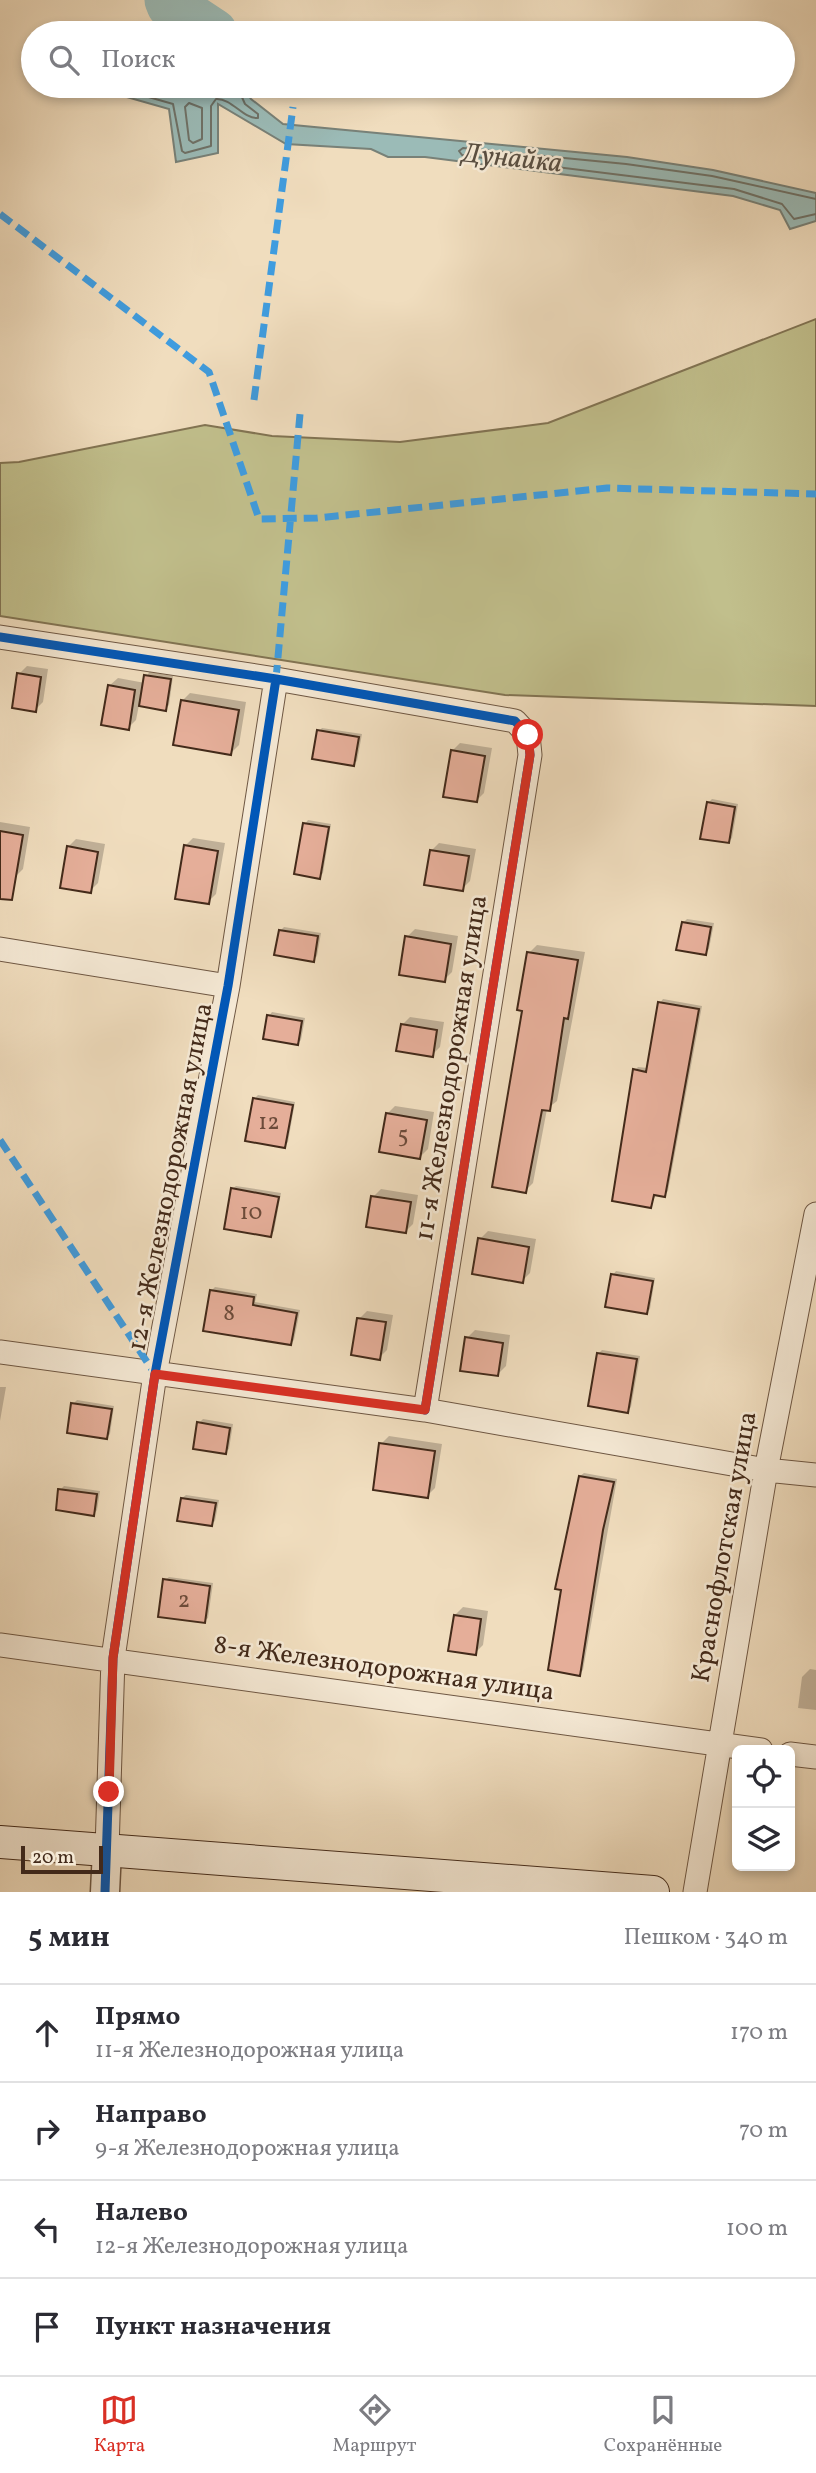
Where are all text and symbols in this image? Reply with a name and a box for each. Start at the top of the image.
search box [21,21,795,98]
icon: search [45,41,83,79]
text: Поиск [101,42,175,78]
water label: Дунайка [458,134,564,184]
route start [512,719,543,750]
street label: 11-я Железнодорожная улица [407,893,497,1243]
street label: 12-я Железнодорожная улица [120,1000,222,1354]
house number: 12 [258,1107,280,1139]
house number: 5 [397,1120,409,1152]
house number: 10 [240,1197,262,1229]
house number: 8 [223,1298,235,1330]
street label: Краснофлотская улица [683,1409,767,1685]
house number: 2 [178,1585,190,1617]
street label: 8-я Железнодорожная улица [211,1627,557,1711]
map controls [732,1745,795,1871]
button: locate [732,1745,795,1808]
route end [93,1776,124,1807]
button: layers [732,1808,795,1871]
scale bar [21,1843,103,1875]
text: 20 m [32,1845,74,1871]
text: 5 мин [28,1917,110,1959]
text: Пешком · 340 m [624,1922,788,1954]
text: Прямо [95,1999,180,2035]
icon: ahead [28,2014,66,2052]
text: 170 m [730,2017,788,2049]
text: 11-я Железнодорожная улица [95,2035,404,2067]
text: Направо [95,2097,207,2133]
icon: right [28,2112,66,2150]
text: 70 m [739,2115,788,2147]
text: 9-я Железнодорожная улица [95,2133,400,2165]
text: Налево [95,2195,188,2231]
icon: left [28,2210,66,2248]
text: 100 m [726,2213,788,2245]
text: 12-я Железнодорожная улица [95,2231,408,2263]
icon: arrive [28,2308,66,2346]
text: Пункт назначения [95,2309,331,2345]
tab: Карта [94,2391,145,2459]
tab: Маршрут [333,2391,416,2459]
tab: Сохранённые [604,2391,722,2459]

